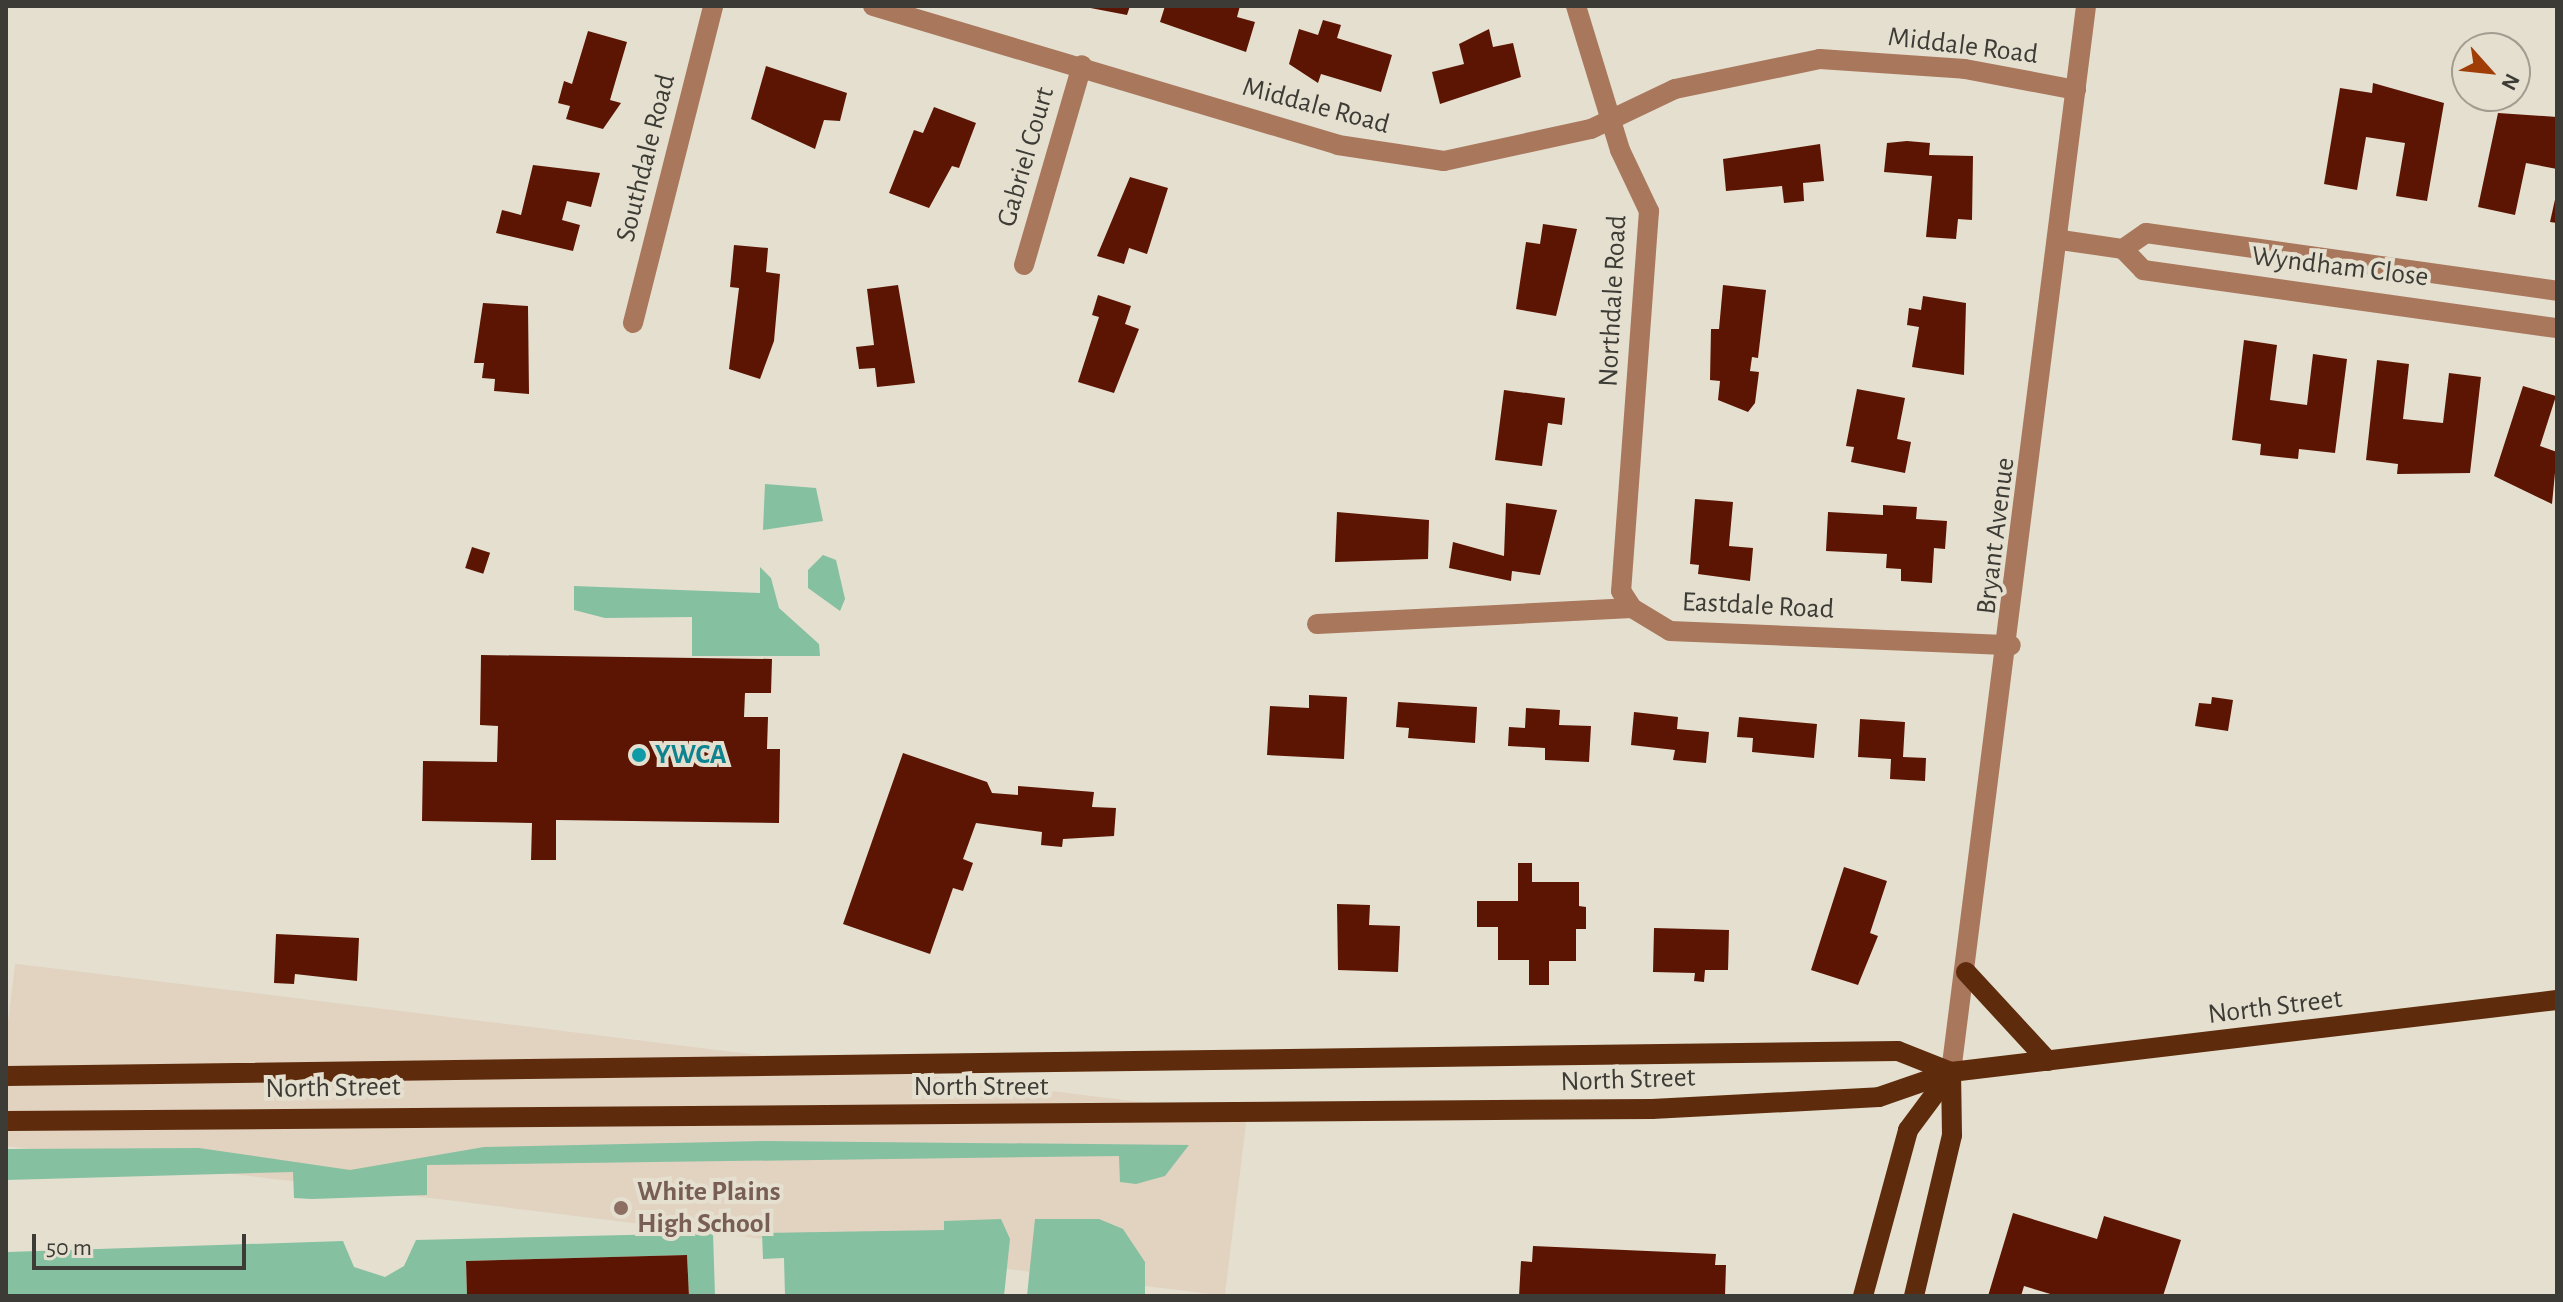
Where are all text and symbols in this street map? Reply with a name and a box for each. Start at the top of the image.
street label: Middale Road [1886,20,2040,72]
north arrow [2451,32,2531,112]
street label: Middale Road [1239,70,1393,142]
text: N [2497,70,2524,94]
street label: Southdale Road [609,71,683,245]
street label: Gabriel Court [990,83,1062,231]
street label: Northdale Road [1592,214,1634,388]
street label: Wyndham Close [2250,239,2430,295]
street label: Bryant Avenue [1970,456,2022,616]
street label: Eastdale Road [1681,585,1835,627]
place label: YWCA [655,738,727,772]
marker: YWCA [630,746,648,764]
street label: North Street [2206,982,2344,1032]
street label: North Street [1560,1061,1696,1099]
street label: North Street [265,1070,401,1106]
street label: North Street [913,1070,1049,1104]
place label: White Plains High School [637,1175,780,1241]
marker: White Plains High School [612,1199,630,1217]
scale bar [36,1218,250,1268]
text: 50 m [46,1236,92,1260]

